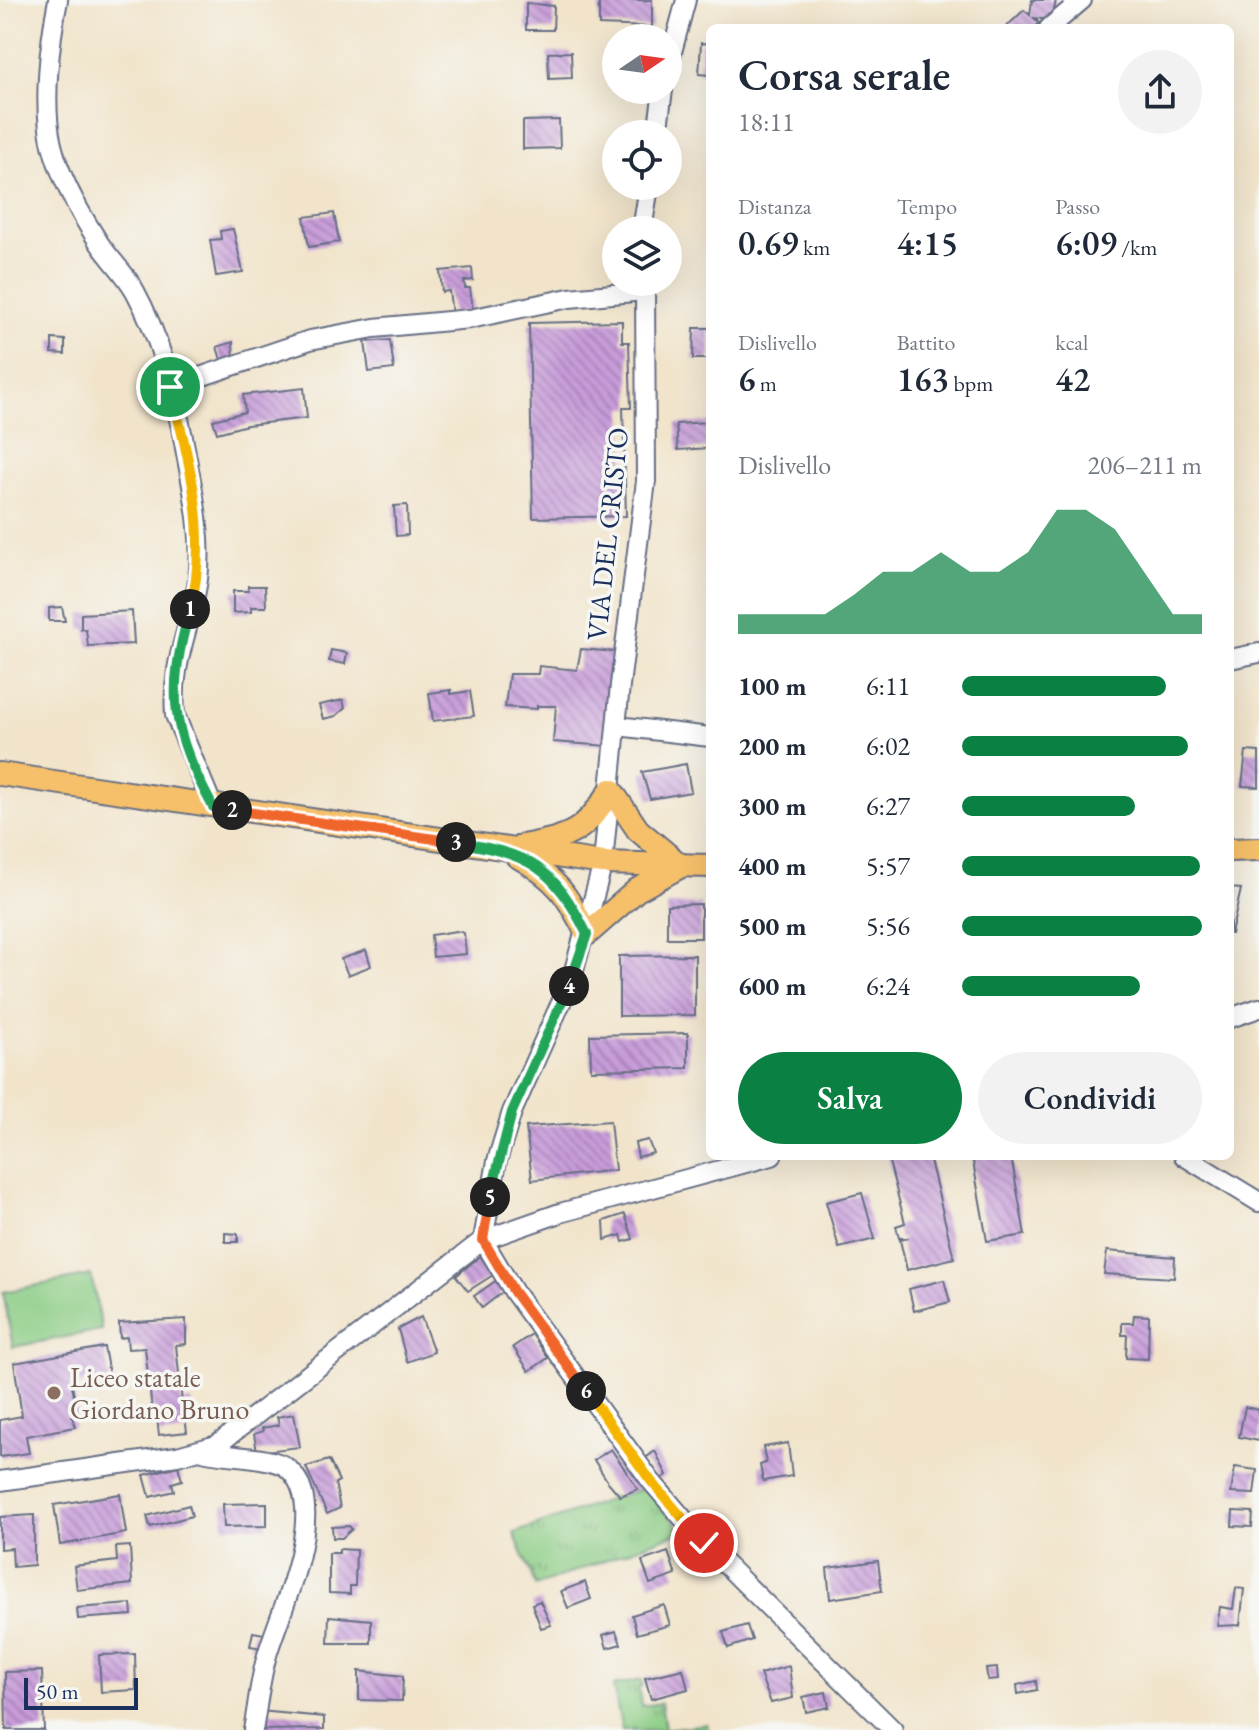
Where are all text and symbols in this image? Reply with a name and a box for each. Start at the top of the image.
north arrow [602,24,682,104]
map controls [602,24,682,296]
text: Corsa serale [738,46,951,103]
button: share [1118,50,1202,134]
text: 18:11 [738,105,794,139]
button: locate [602,120,682,200]
text: Distanza [738,192,811,221]
text: Tempo [897,192,957,221]
text: Passo [1055,192,1100,221]
button: layers [602,216,682,296]
text: 0.69 [738,221,799,265]
text: 4:15 [897,221,958,265]
text: 6:09 [1055,221,1117,265]
text: km [799,233,830,262]
text: /km [1117,233,1158,262]
text: Dislivello [738,328,817,357]
text: Battito [897,328,955,357]
text: kcal [1055,328,1088,357]
pin [136,353,204,421]
text: 6 [738,357,755,401]
text: 163 [897,357,949,401]
text: 42 [1055,357,1090,401]
icon: arrive [148,365,192,409]
text: m [755,369,777,398]
text: bpm [949,369,993,398]
street label: VIA DEL CRISTO [578,426,636,642]
text: Dislivello [738,448,831,482]
text: 206–211 m [1087,448,1202,482]
pin: 1 [170,589,210,629]
text: 1 [184,594,196,623]
text: 100 m [738,669,806,703]
text: 6:11 [866,669,910,703]
text: 200 m [738,729,806,763]
text: 6:02 [866,729,910,763]
text: 300 m [738,789,806,823]
text: 6:27 [866,789,910,823]
pin: 2 [212,790,252,830]
text: 2 [226,795,238,824]
pin: 3 [436,822,476,862]
text: 3 [450,827,462,856]
text: 400 m [738,849,806,883]
text: 5:57 [866,849,910,883]
text: 500 m [738,909,806,943]
text: 5:56 [866,909,910,943]
pin: 4 [549,966,589,1006]
text: 600 m [738,969,806,1003]
text: 6:24 [866,969,910,1003]
text: 4 [563,971,575,1000]
button: Salva [738,1052,962,1144]
button: Condividi [978,1052,1202,1144]
pin: 5 [470,1177,510,1217]
text: 5 [484,1182,496,1211]
place label: Liceo statale Giordano Bruno [70,1359,249,1427]
pin: 6 [566,1371,606,1411]
text: 6 [580,1376,592,1405]
marker: Liceo statale Giordano Bruno [45,1384,63,1402]
pin [670,1509,738,1577]
icon: check [682,1521,726,1565]
scale bar [24,1674,138,1710]
text: 50 m [36,1677,79,1706]

